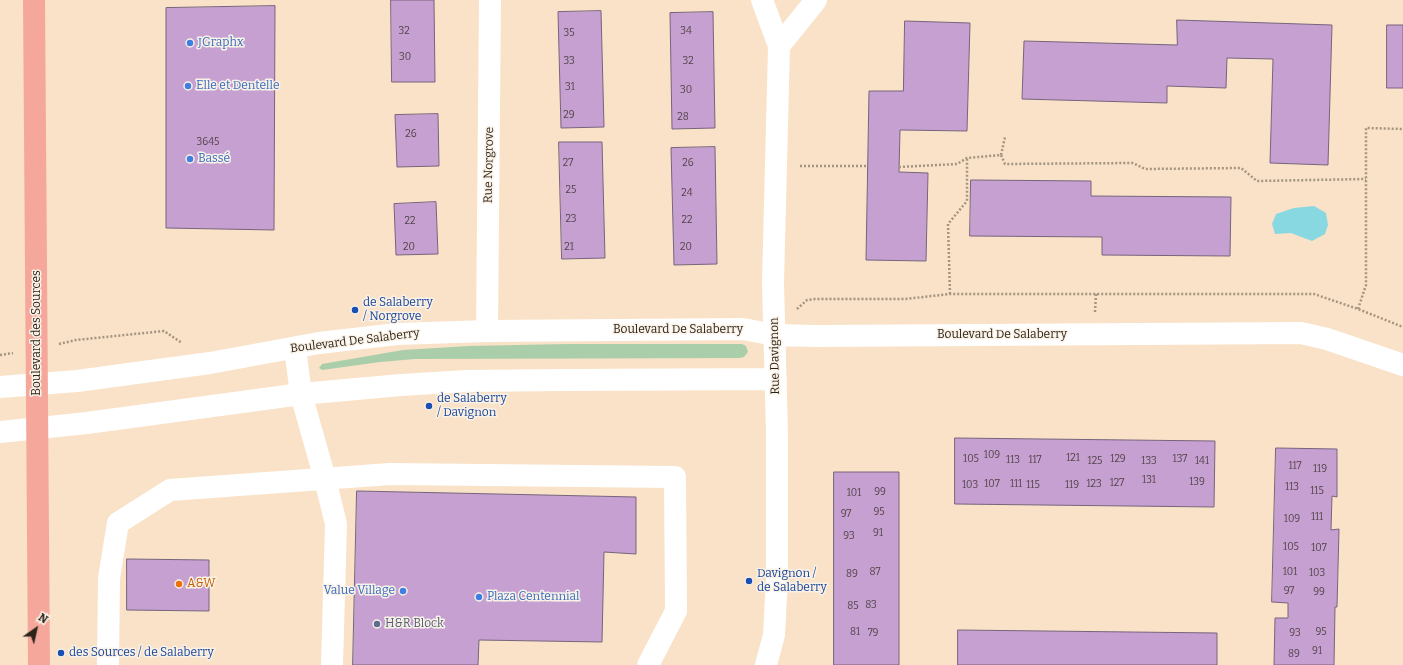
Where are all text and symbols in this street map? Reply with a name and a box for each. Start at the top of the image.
house number: 32 [398,25,410,37]
house number: 34 [680,25,692,37]
house number: 35 [563,27,575,39]
place label: JGraphx [198,36,244,50]
marker: JGraphx [185,38,195,48]
house number: 30 [399,51,411,63]
house number: 33 [563,55,575,67]
house number: 32 [682,55,694,67]
place label: Elle et Dentelle [196,79,280,93]
marker: Elle et Dentelle [183,81,193,91]
house number: 31 [565,81,575,93]
house number: 30 [680,84,692,96]
house number: 29 [563,109,575,121]
house number: 28 [677,111,689,123]
street label: Rue Norgrove [481,127,497,203]
house number: 26 [405,128,417,140]
house number: 3645 [197,136,219,148]
place label: Bassé [198,152,230,166]
marker: Bassé [185,154,195,164]
house number: 27 [563,157,573,169]
house number: 26 [682,157,694,169]
house number: 25 [566,184,576,196]
house number: 24 [681,187,693,199]
house number: 23 [565,213,577,225]
house number: 22 [682,214,692,226]
house number: 22 [405,215,415,227]
house number: 20 [403,241,415,253]
house number: 21 [564,241,574,253]
house number: 20 [680,241,692,253]
street label: Boulevard des Sources [30,270,44,396]
place label: de Salaberry / Norgrove [363,296,433,324]
marker: de Salaberry / Norgrove [350,305,360,315]
street label: Rue Davignon [767,317,783,395]
street label: Boulevard De Salaberry [613,323,743,337]
street label: Boulevard De Salaberry [289,326,421,356]
street label: Boulevard De Salaberry [937,328,1067,342]
place label: de Salaberry / Davignon [437,392,507,420]
marker: de Salaberry / Davignon [424,401,434,411]
house number: 109 [984,449,1000,461]
house number: 121 [1066,452,1080,464]
house number: 105 [963,453,979,465]
house number: 129 [1110,453,1126,465]
house number: 137 [1173,453,1187,465]
house number: 113 [1006,454,1020,466]
house number: 117 [1028,454,1042,466]
house number: 125 [1088,455,1102,467]
house number: 133 [1141,455,1157,467]
house number: 141 [1195,455,1209,467]
house number: 117 [1288,460,1302,472]
house number: 119 [1313,463,1327,475]
house number: 131 [1142,474,1156,486]
house number: 139 [1189,476,1205,488]
house number: 127 [1110,477,1124,489]
house number: 107 [984,478,1000,490]
house number: 111 [1010,478,1022,490]
house number: 123 [1086,478,1102,490]
house number: 103 [962,479,978,491]
house number: 115 [1026,479,1040,491]
house number: 119 [1065,479,1079,491]
house number: 113 [1285,481,1299,493]
house number: 115 [1310,485,1324,497]
house number: 99 [874,486,886,498]
house number: 101 [847,487,861,499]
house number: 95 [873,506,885,518]
house number: 97 [841,508,851,520]
house number: 111 [1311,511,1323,523]
house number: 109 [1284,513,1300,525]
house number: 91 [873,527,883,539]
house number: 93 [843,530,855,542]
house number: 105 [1283,541,1299,553]
house number: 107 [1311,542,1327,554]
house number: 87 [869,566,881,578]
house number: 101 [1283,566,1297,578]
place label: Davignon / de Salaberry [757,567,827,595]
house number: 103 [1309,567,1325,579]
house number: 89 [846,568,858,580]
marker: Davignon / de Salaberry [744,576,754,586]
place label: A&W [187,577,216,591]
marker: A&W [174,579,184,589]
place label: Value Village [323,584,395,598]
house number: 97 [1284,585,1294,597]
marker: Value Village [398,586,408,596]
house number: 99 [1313,586,1325,598]
place label: Plaza Centennial [487,590,580,604]
marker: Plaza Centennial [474,592,484,602]
house number: 83 [865,599,877,611]
house number: 85 [847,600,859,612]
north arrow [16,609,56,649]
text: N [36,611,50,626]
place label: H&R Block [385,617,444,631]
marker: H&R Block [372,619,382,629]
house number: 81 [850,626,860,638]
house number: 95 [1315,626,1327,638]
house number: 79 [868,627,878,639]
house number: 93 [1289,627,1301,639]
house number: 91 [1312,645,1322,657]
place label: des Sources / de Salaberry [69,646,214,660]
marker: des Sources / de Salaberry [56,648,66,658]
house number: 89 [1288,648,1300,660]

